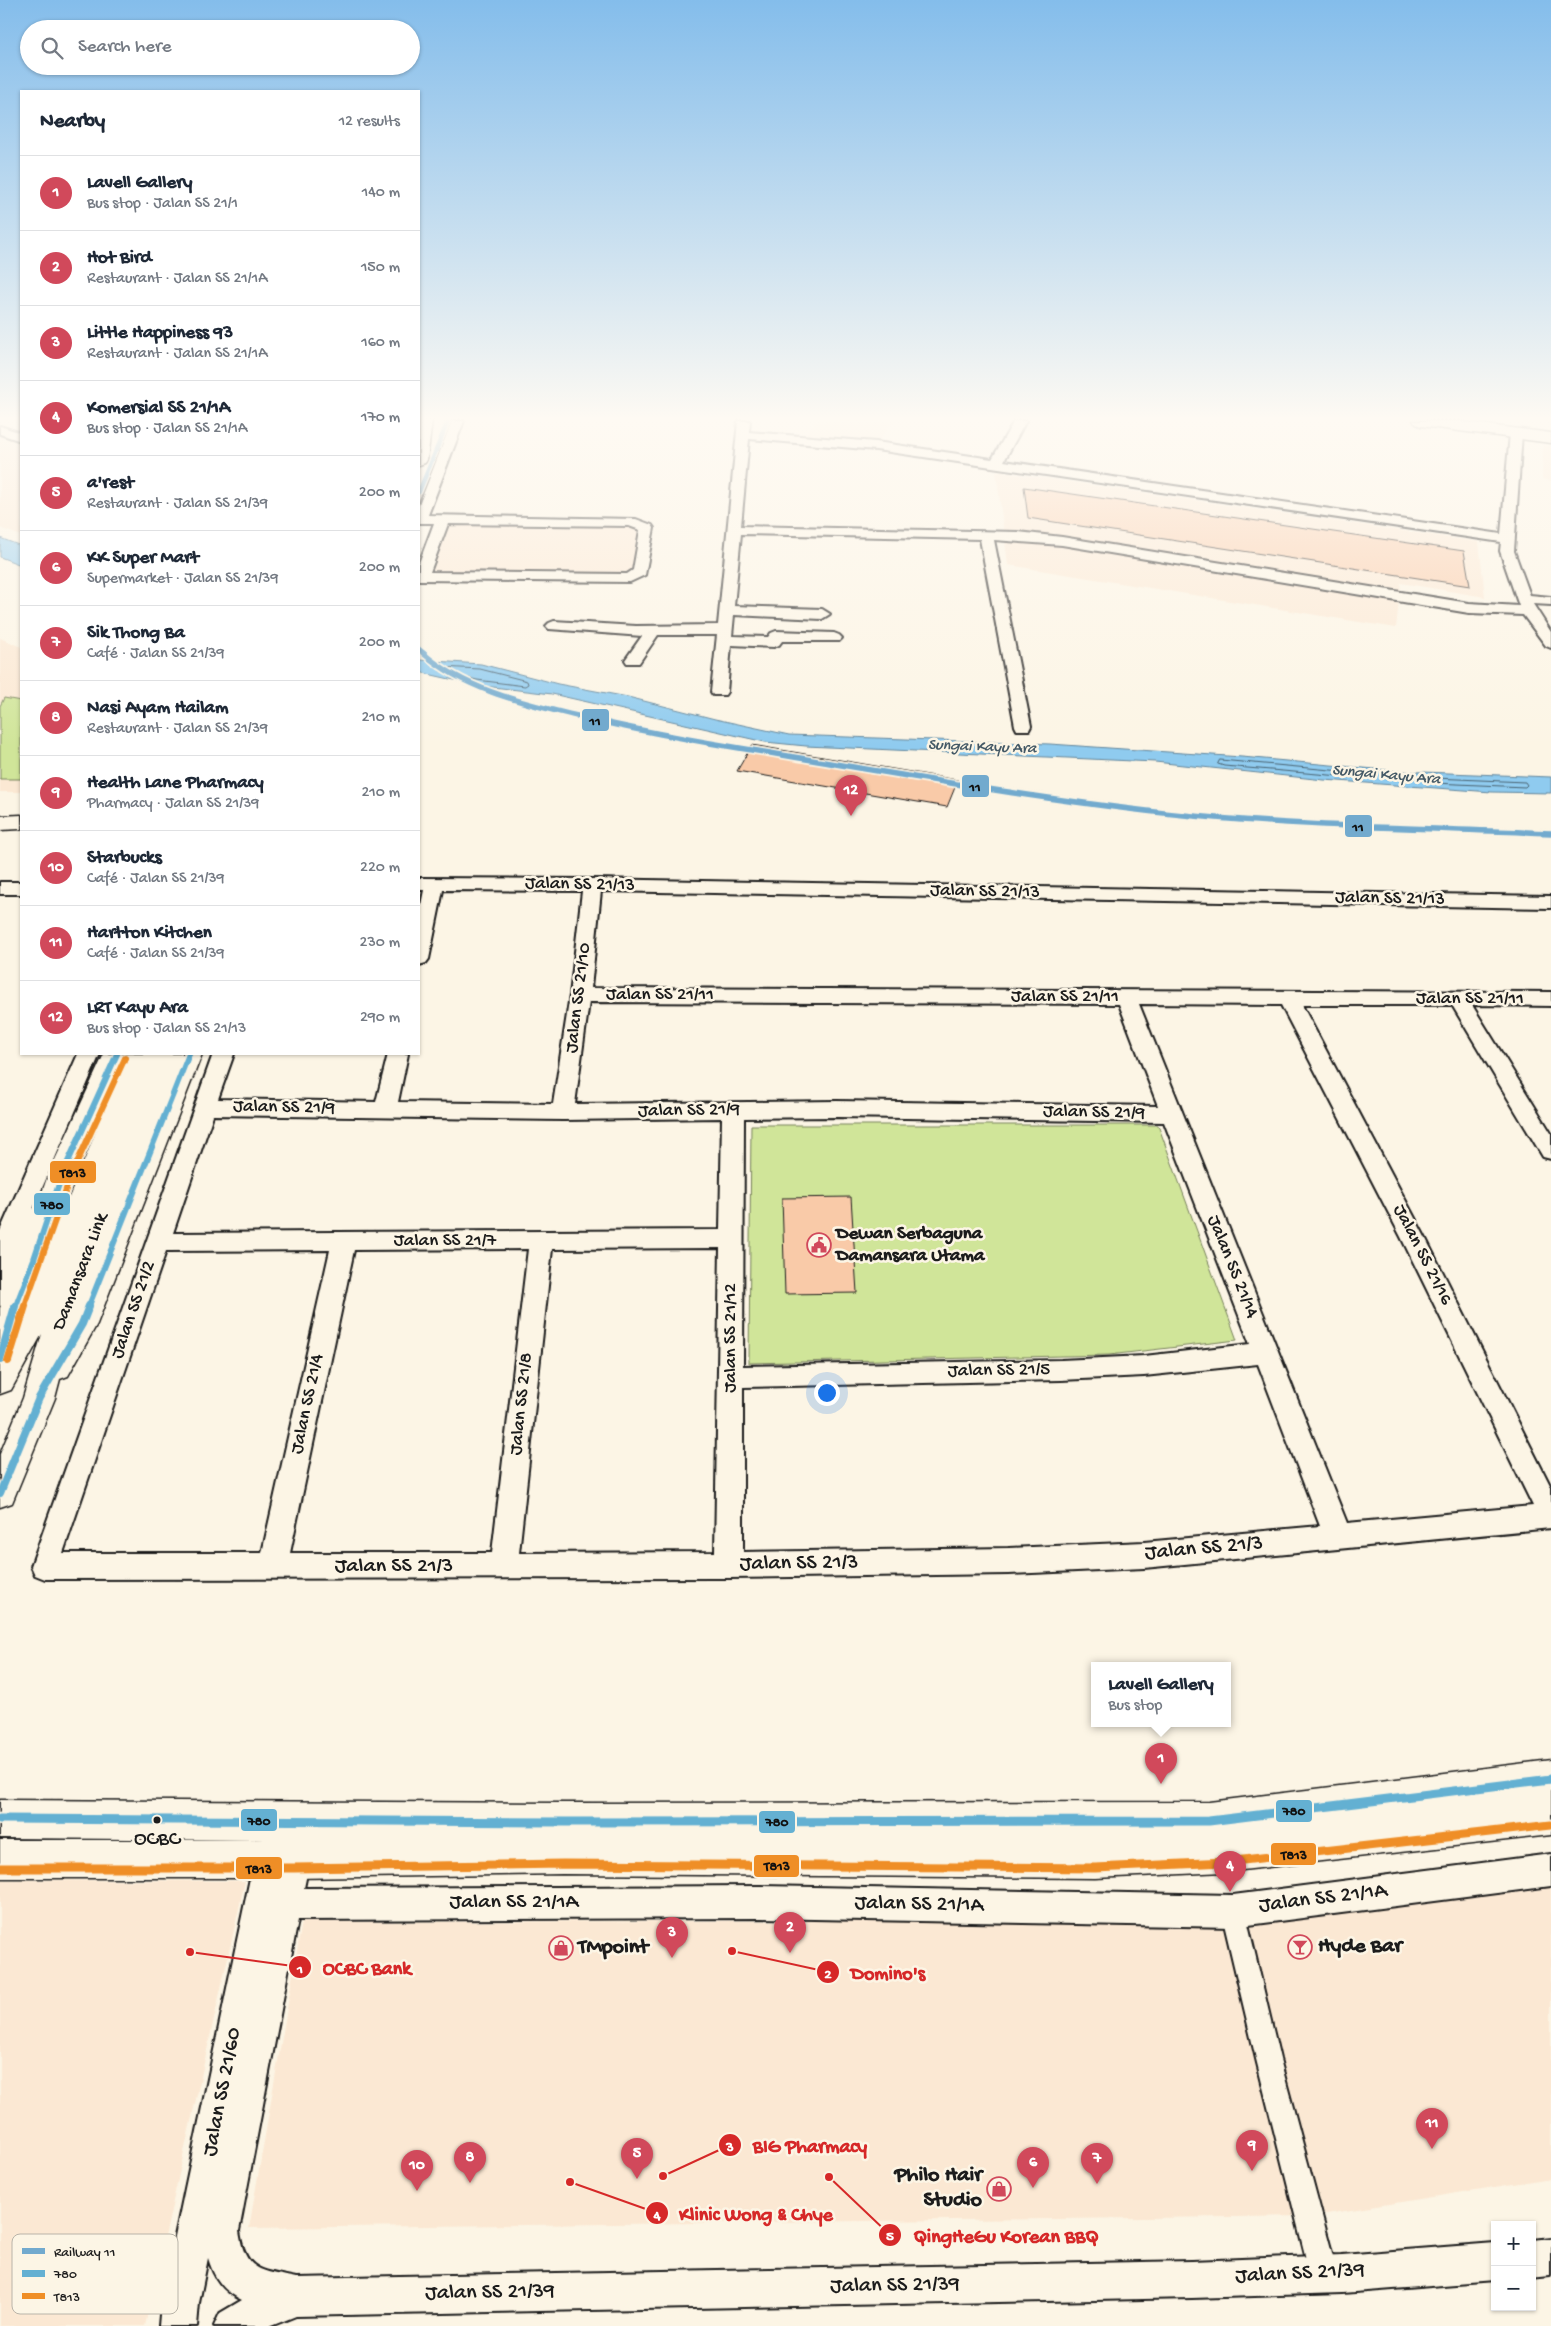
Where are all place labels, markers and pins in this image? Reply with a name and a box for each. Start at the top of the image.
pin: 12 [835,775,867,816]
place label: Dewan Serbaguna Damansara Utama [834,1223,986,1268]
public building icon: Dewan Serbaguna Damansara Utama [806,1232,832,1258]
pin: 1 [1145,1743,1177,1784]
marker: OCBC [152,1815,162,1825]
place label: OCBC [134,1828,182,1853]
pin: 4 [1214,1851,1246,1892]
pin: 2 [774,1912,806,1953]
pin: 3 [656,1917,688,1958]
bar icon: Hyde Bar [1287,1934,1313,1960]
place label: Hyde Bar [1318,1934,1404,1960]
shop icon: TMpoint [548,1935,574,1961]
place label: TMpoint [576,1935,650,1961]
callout: OCBC Bank [288,1950,421,1985]
callout: Domino's [816,1955,935,1990]
pin: 11 [1416,2108,1448,2149]
callout: BIG Pharmacy [717,2128,877,2163]
pin: 9 [1236,2130,1268,2171]
pin: 5 [621,2138,653,2179]
pin: 8 [454,2142,486,2183]
pin: 7 [1081,2143,1113,2184]
pin: 6 [1017,2147,1049,2188]
pin: 10 [401,2150,433,2191]
place label: Philo Hair Studio [893,2163,984,2214]
shop icon: Philo Hair Studio [986,2176,1012,2202]
callout: Klinic Wong & Chye [644,2196,843,2231]
callout: QingHeGu Korean BBQ [878,2217,1108,2252]

